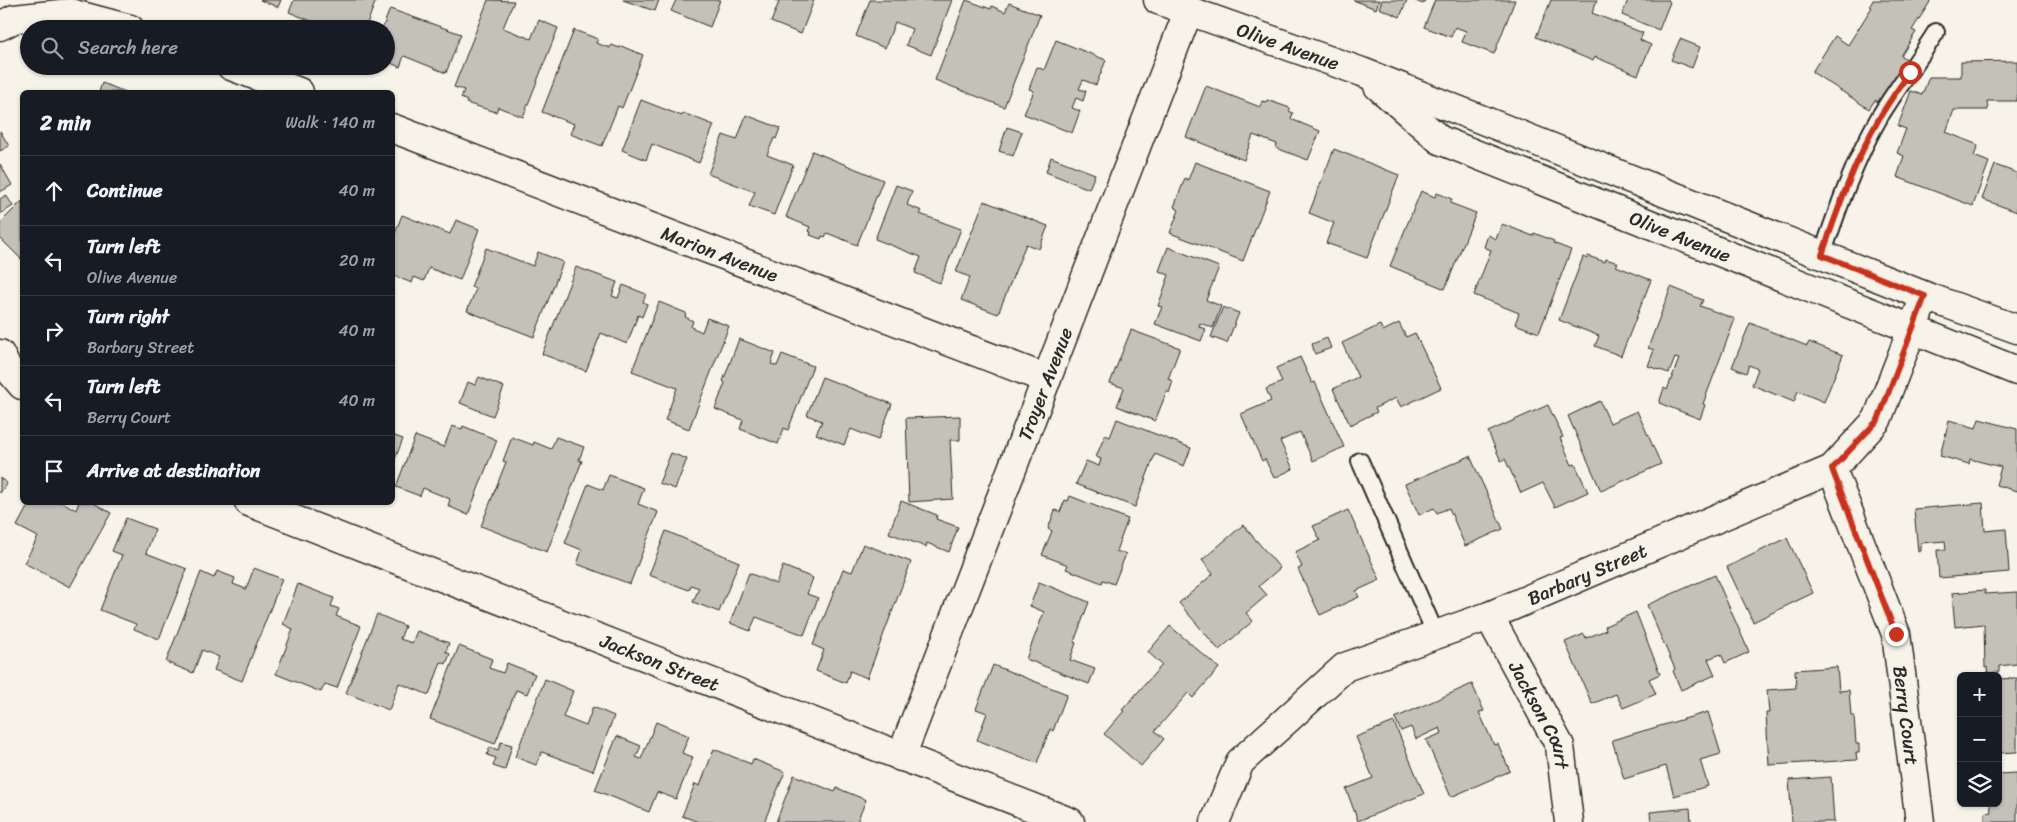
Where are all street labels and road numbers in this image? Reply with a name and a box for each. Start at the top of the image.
street label: Olive Avenue [1232,13,1344,79]
street label: Olive Avenue [1624,201,1736,271]
street label: Marion Avenue [656,216,783,291]
street label: Troyer Avenue [1008,322,1082,445]
street label: Barbary Street [1522,534,1652,614]
street label: Jackson Street [594,624,725,700]
street label: Jackson Court [1500,654,1579,772]
street label: Berry Court [1884,664,1929,767]

